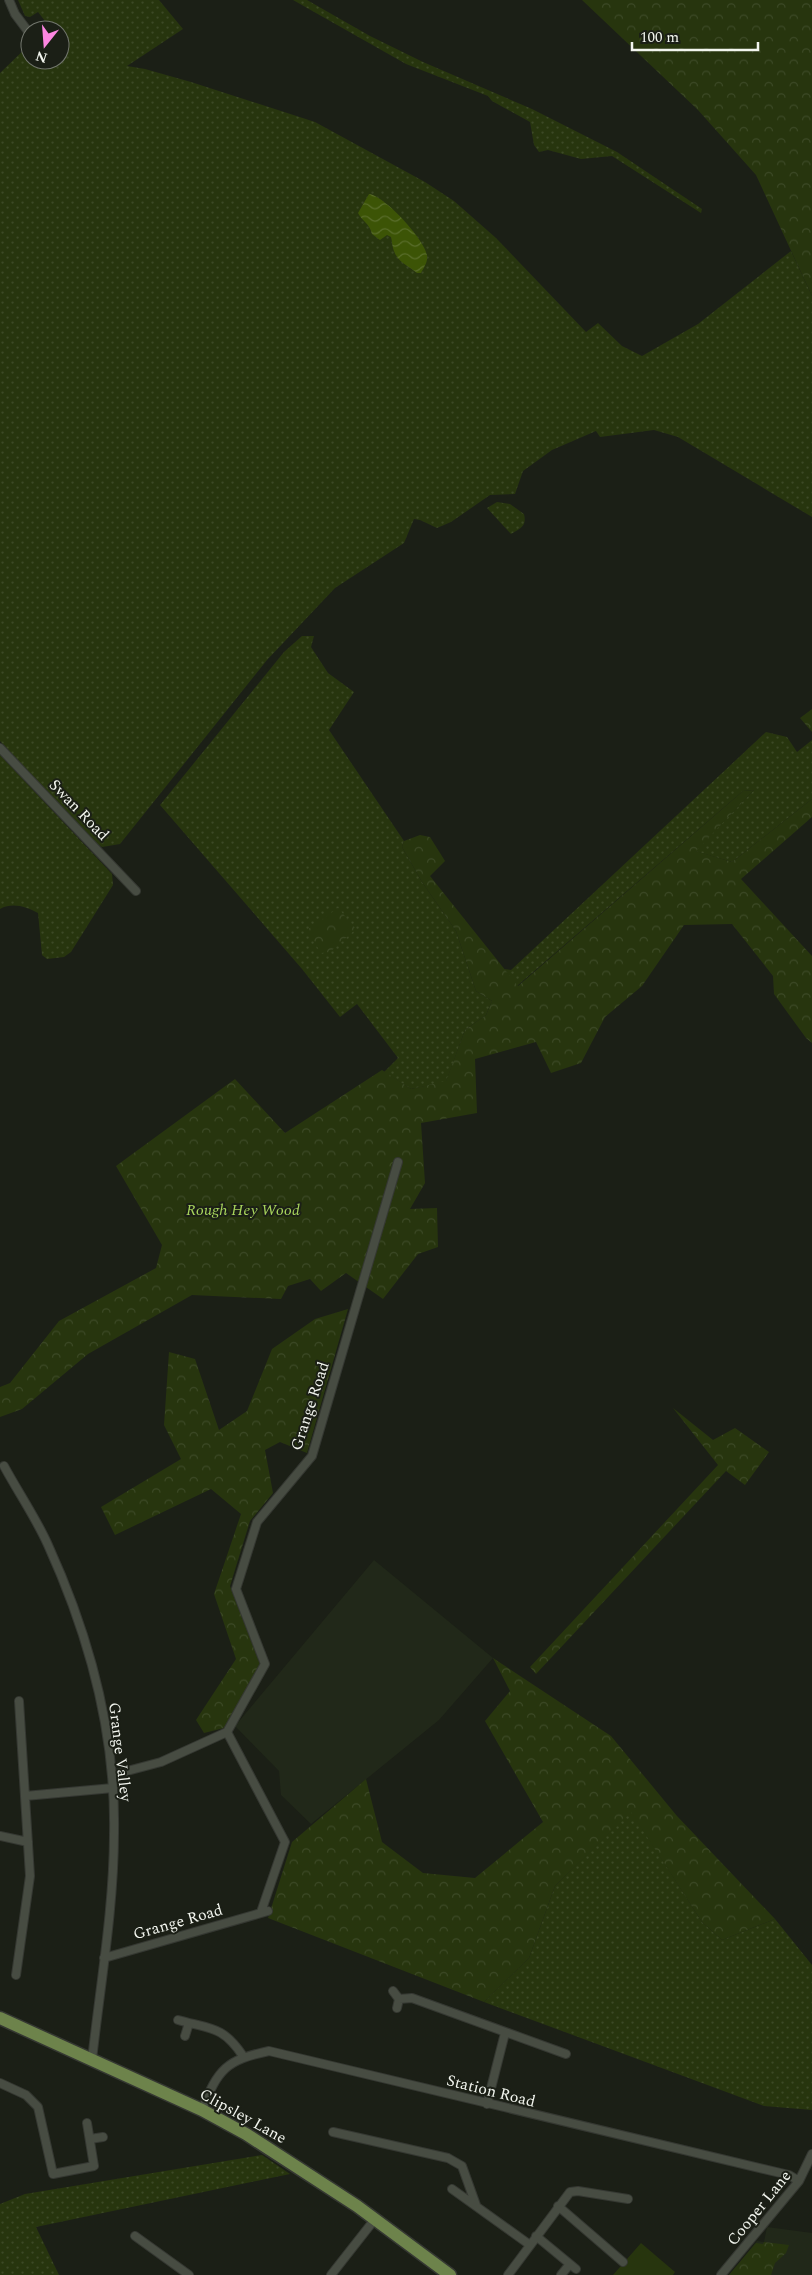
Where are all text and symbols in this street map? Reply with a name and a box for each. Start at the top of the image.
north arrow [20,20,70,70]
scale bar [632,20,758,52]
text: 100 m [640,26,679,49]
text: N [33,45,50,69]
street label: Swan Road [43,774,115,846]
park label: Rough Hey Wood [186,1198,300,1222]
street label: Grange Road [284,1358,336,1454]
street label: Grange Valley [102,1701,138,1804]
street label: Grange Road [130,1898,226,1946]
street label: Station Road [444,2068,538,2114]
street label: Clipsley Lane [195,2082,291,2150]
street label: Cooper Lane [721,2165,797,2251]

